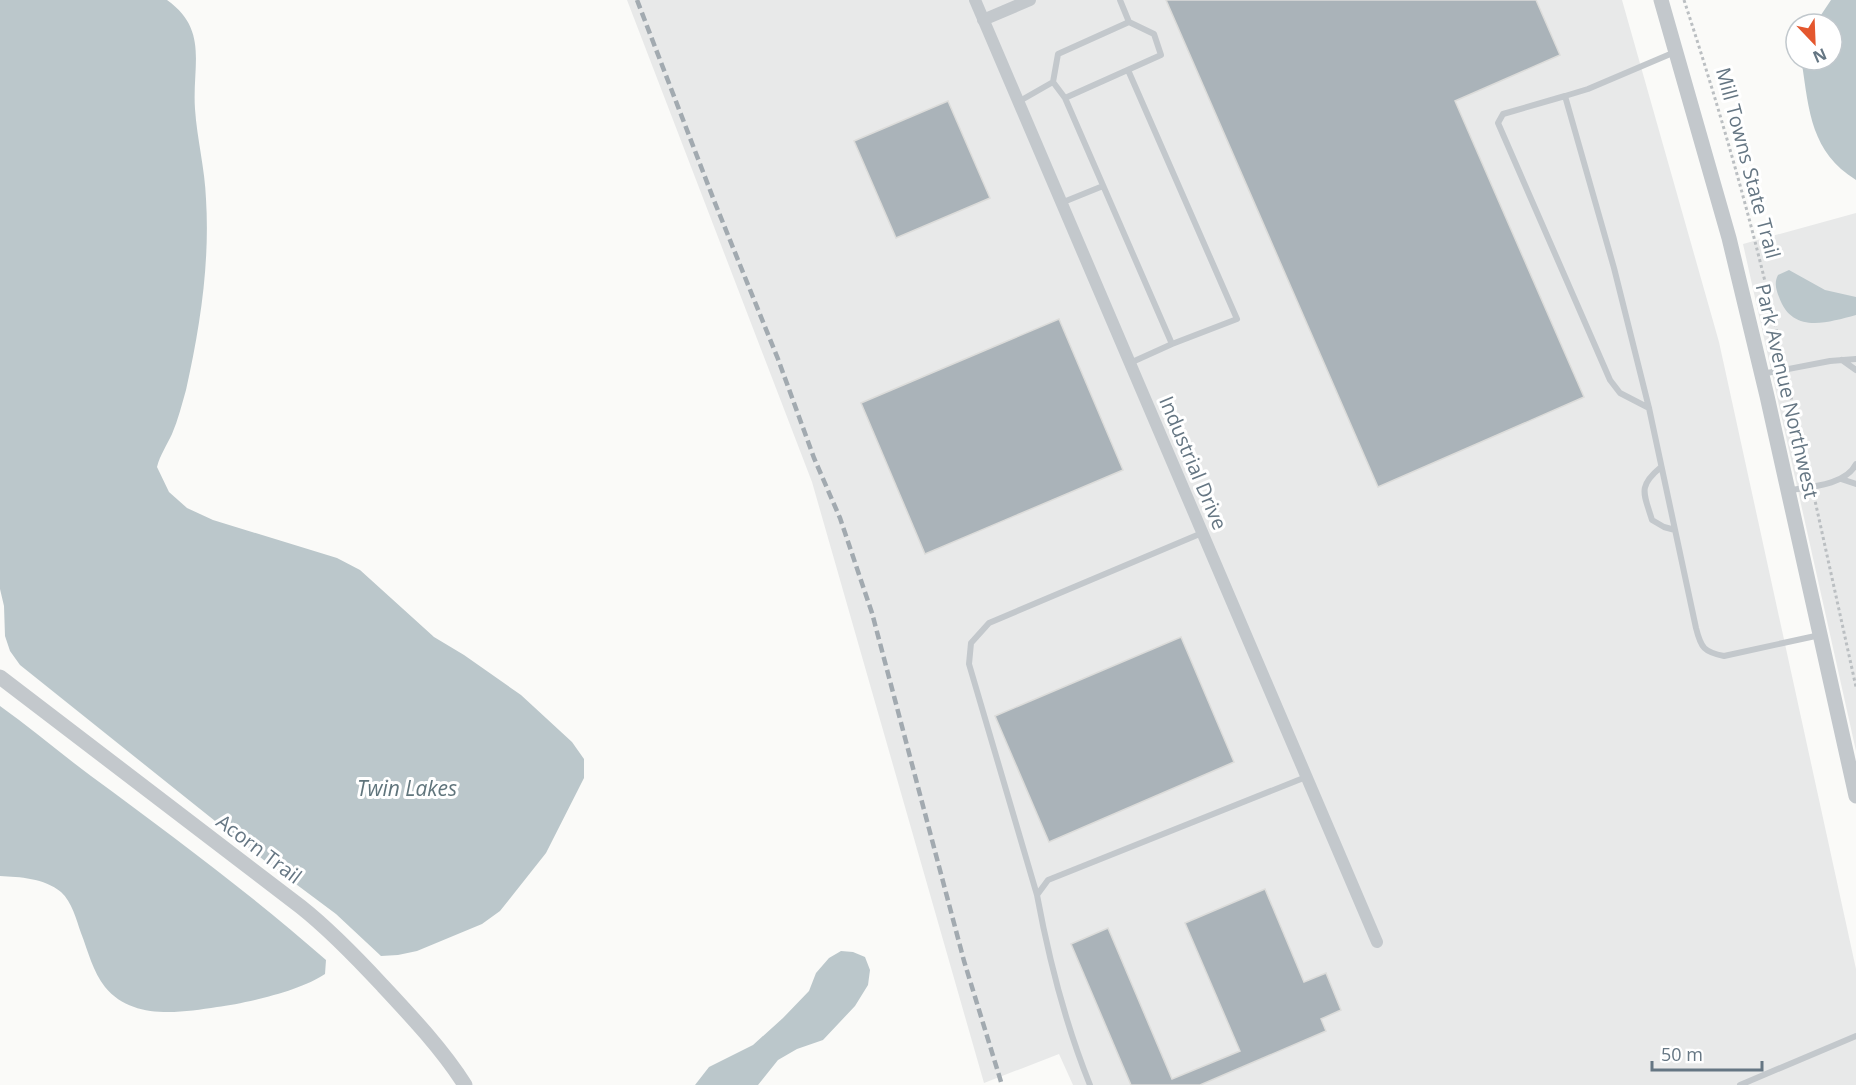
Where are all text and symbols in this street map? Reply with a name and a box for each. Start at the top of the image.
north arrow [1784,12,1844,72]
text: N [1810,43,1830,68]
street label: Mill Towns State Trail [1710,64,1787,262]
street label: Park Avenue Northwest [1750,281,1825,501]
street label: Industrial Drive [1153,392,1234,534]
water label: Twin Lakes [357,774,457,802]
street label: Acorn Trail [211,808,307,890]
scale bar [1652,1034,1762,1072]
text: 50 m [1661,1042,1703,1066]

